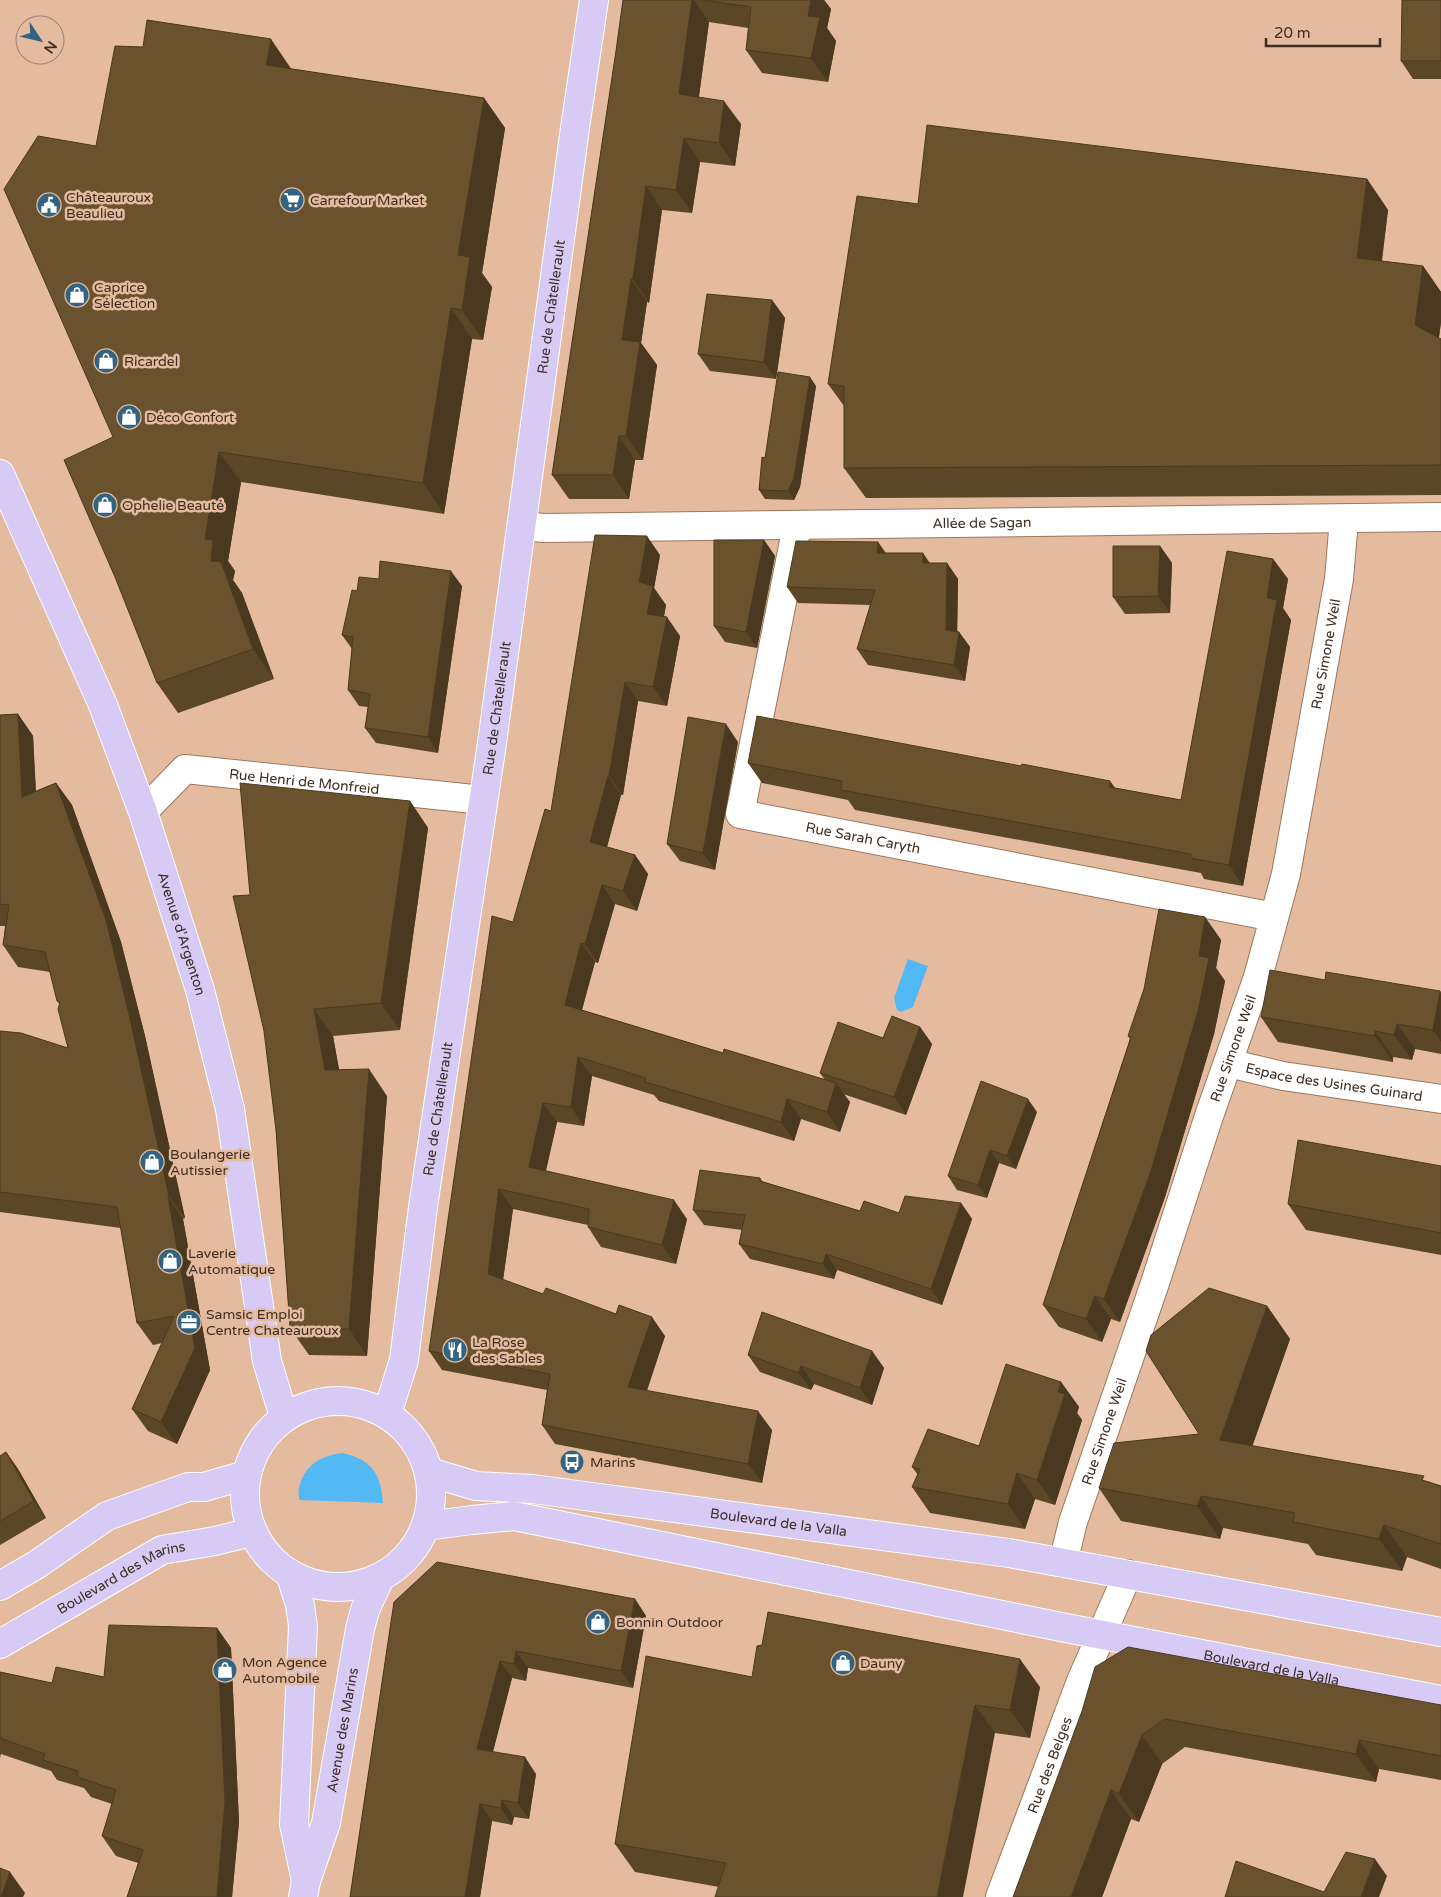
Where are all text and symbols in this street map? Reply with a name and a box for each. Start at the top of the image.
north arrow [15,15,65,65]
scale bar [1266,15,1380,47]
text: 20 m [1274,24,1311,42]
text: N [40,38,60,57]
supermarket icon: Carrefour Market [279,187,305,213]
place label: Châteauroux Beaulieu [66,189,151,222]
public building icon: Châteauroux Beaulieu [36,192,62,218]
place label: Carrefour Market [310,192,425,209]
street label: Rue de Châtellerault [534,238,569,375]
place label: Caprice Sélection [94,279,155,312]
shop icon: Caprice Sélection [64,282,90,308]
shop icon: Ricardel [93,348,119,374]
place label: Ricardel [124,353,178,370]
shop icon: Déco Confort [116,404,142,430]
place label: Déco Confort [146,409,235,426]
shop icon: Ophelie Beauté [92,492,118,518]
place label: Ophelie Beauté [122,497,224,514]
street label: Allée de Sagan [932,514,1032,532]
street label: Rue Simone Weil [1308,597,1344,711]
street label: Rue de Châtellerault [479,640,515,776]
street label: Rue Henri de Monfreid [228,766,380,798]
street label: Rue Sarah Caryth [804,819,922,858]
street label: Avenue d'Argenton [154,870,209,997]
street label: Rue Simone Weil [1207,993,1260,1104]
street label: Rue de Châtellerault [420,1040,457,1177]
street label: Espace des Usines Guinard [1244,1059,1424,1105]
place label: Boulangerie Autissier [170,1146,250,1179]
shop icon: Boulangerie Autissier [139,1149,165,1175]
place label: Laverie Automatique [188,1245,275,1278]
shop icon: Laverie Automatique [157,1248,183,1274]
place label: Samsic Emploi Centre Chateauroux [206,1306,339,1339]
office icon: Samsic Emploi Centre Chateauroux [176,1309,202,1335]
place label: La Rose des Sables [472,1334,543,1367]
restaurant icon: La Rose des Sables [442,1337,468,1363]
street label: Rue Simone Weil [1078,1376,1131,1487]
bus stop icon: Marins [559,1449,585,1475]
place label: Marins [590,1454,636,1471]
street label: Boulevard de la Valla [709,1505,848,1540]
street label: Boulevard des Marins [54,1538,187,1618]
shop icon: Bonnin Outdoor [585,1609,611,1635]
place label: Bonnin Outdoor [616,1614,724,1631]
street label: Boulevard de la Valla [1202,1647,1341,1689]
shop icon: Dauny [830,1650,856,1676]
place label: Mon Agence Automobile [242,1654,327,1687]
place label: Dauny [860,1655,903,1672]
shop icon: Mon Agence Automobile [212,1657,238,1683]
street label: Avenue des Marins [323,1666,362,1794]
street label: Rue des Belges [1024,1714,1076,1816]

